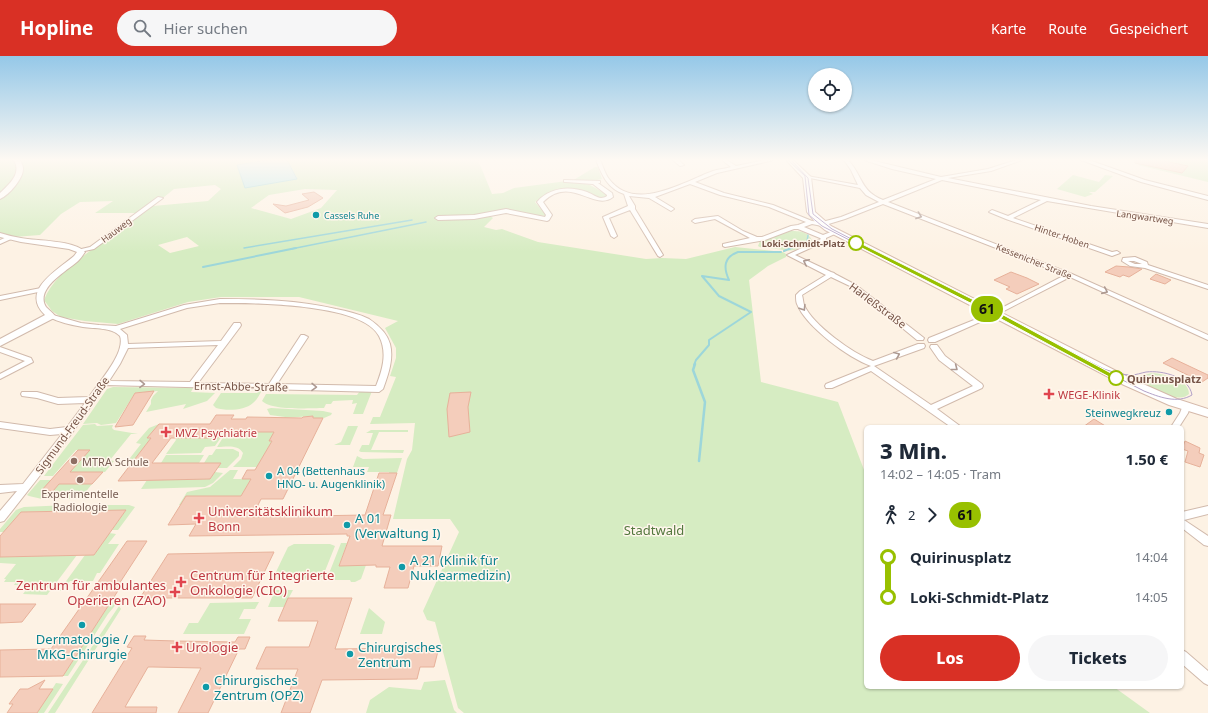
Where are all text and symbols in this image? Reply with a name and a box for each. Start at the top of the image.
search box [117,10,397,46]
text: Hopline [20,15,93,41]
icon: search [131,17,153,39]
text: Hier suchen [163,18,248,38]
text: Karte [991,19,1026,38]
text: Route [1048,19,1087,38]
text: Gespeichert [1109,19,1188,38]
map controls [808,68,852,112]
button: locate [808,68,852,112]
street label: Langwartweg [1116,207,1174,227]
place label: Cassels Ruhe [324,209,379,222]
marker: Cassels Ruhe [311,210,321,220]
one-way arrow [916,211,923,219]
street label: Hauweg [98,214,134,246]
street label: Hinter Hoben [1033,221,1091,251]
marker: Loki-Schmidt-Platz [848,235,864,251]
place label: Loki-Schmidt-Platz [762,237,846,250]
street label: Kessenicher Straße [994,240,1074,282]
one-way arrow [803,259,811,267]
street label: Harleßstraße [846,279,910,331]
one-way arrow [1101,286,1109,294]
line badge: 61 [969,296,1005,322]
text: 61 [979,299,995,318]
one-way arrow [798,304,805,311]
one-way arrow [893,352,900,360]
one-way arrow [951,363,958,370]
marker: Quirinusplatz [1108,370,1124,386]
place label: Quirinusplatz [1127,371,1202,386]
street label: Sigmund-Freud-Straße [32,373,112,477]
street label: Ernst-Abbe-Straße [194,378,288,394]
one-way arrow [139,379,145,388]
one-way arrow [311,383,317,391]
place label: WEGE-Klinik [1058,387,1120,402]
marker: WEGE-Klinik [1043,388,1055,400]
place label: Steinwegkreuz [1085,405,1161,420]
marker: Steinwegkreuz [1164,407,1174,417]
place label: MVZ Psychiatrie [175,425,257,440]
marker: MVZ Psychiatrie [160,426,172,438]
text: 3 Min. [880,435,947,465]
text: 1.50 € [1126,449,1168,469]
place label: MTRA Schule [82,454,149,469]
marker: MTRA Schule [69,456,79,466]
place label: A 04 (Bettenhaus HNO- u. Augenklinik) [277,463,385,491]
text: 14:02 – 14:05 · Tram [880,465,1001,483]
marker: A 04 (Bettenhaus HNO- u. Augenklinik) [264,471,274,481]
marker: Experimentelle Radiologie [75,475,85,485]
place label: Experimentelle Radiologie [41,486,119,514]
place label: Universitätsklinikum Bonn [208,502,333,535]
icon: walk [880,504,902,526]
icon: forward [921,504,943,526]
text: 61 [957,505,973,524]
text: 2 [908,506,915,524]
place label: A 01 (Verwaltung I) [355,509,441,542]
marker: Universitätsklinikum Bonn [193,512,205,524]
marker: A 01 (Verwaltung I) [342,520,352,530]
park label: Stadtwald [624,521,684,539]
text: Quirinusplatz [910,547,1011,567]
text: 14:04 [1135,548,1168,566]
place label: A 21 (Klinik für Nuklearmedizin) [410,551,511,584]
marker: A 21 (Klinik für Nuklearmedizin) [397,562,407,572]
place label: Centrum für Integrierte Onkologie (CIO) [190,566,334,599]
place label: Zentrum für ambulantes Operieren (ZAO) [16,576,166,609]
marker: Centrum für Integrierte Onkologie (CIO) [175,576,187,588]
marker: Zentrum für ambulantes Operieren (ZAO) [169,586,181,598]
text: Loki-Schmidt-Platz [910,587,1049,607]
text: 14:05 [1135,588,1168,606]
marker: Dermatologie / MKG-Chirurgie [77,620,87,630]
place label: Dermatologie / MKG-Chirurgie [36,630,128,663]
button: Los [880,635,1020,681]
button: Tickets [1028,635,1168,681]
place label: Urologie [186,638,238,656]
place label: Chirurgisches Zentrum [358,638,442,671]
marker: Urologie [171,641,183,653]
marker: Chirurgisches Zentrum [345,649,355,659]
place label: Chirurgisches Zentrum (OPZ) [214,671,304,704]
marker: Chirurgisches Zentrum (OPZ) [201,682,211,692]

